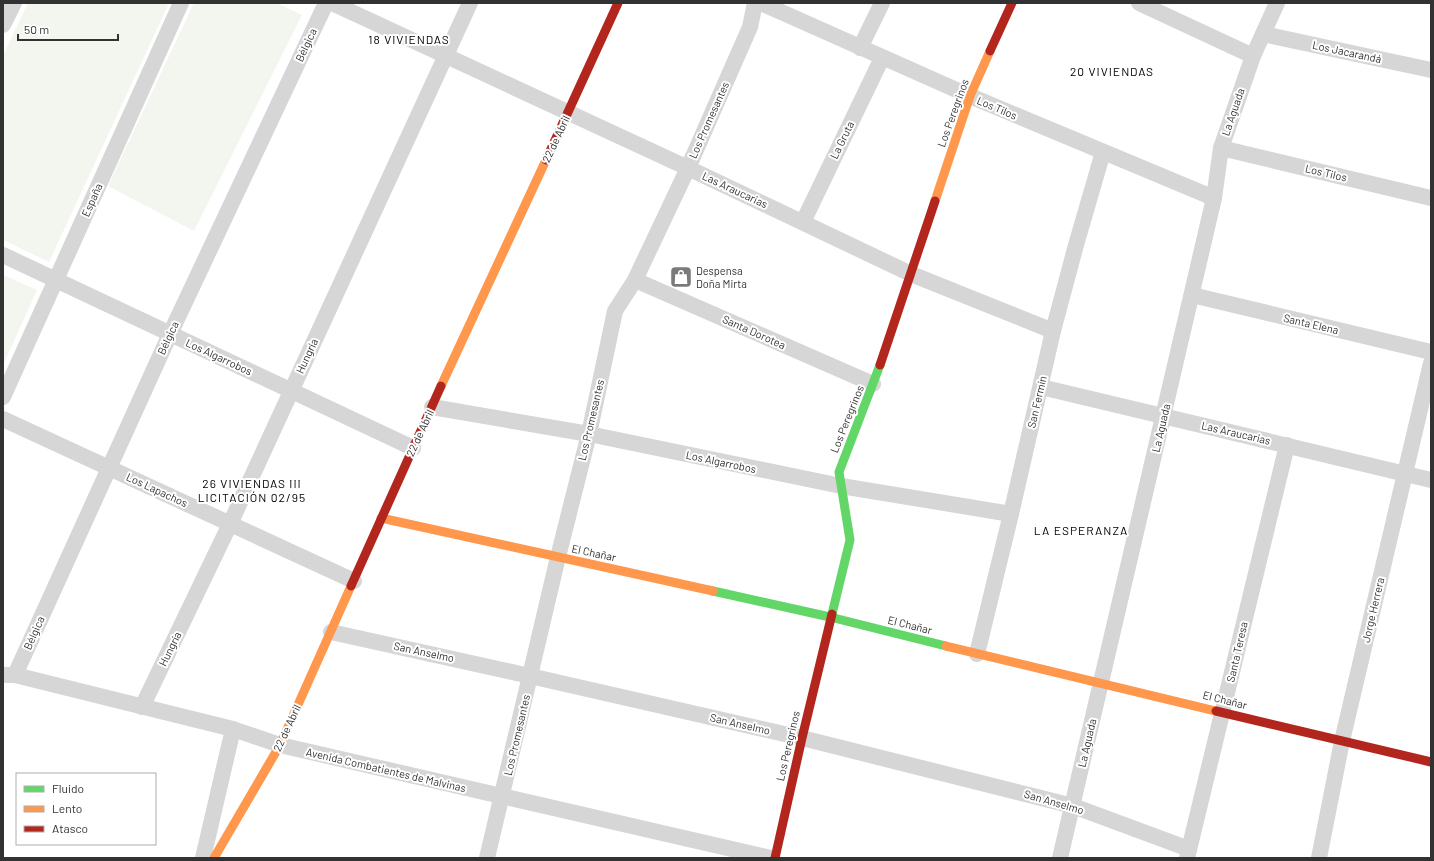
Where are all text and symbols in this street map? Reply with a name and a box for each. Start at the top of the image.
scale bar [18,16,118,42]
text: 50 m [24,22,49,36]
street label: Bélgica [292,26,319,64]
district label: 18 VIVIENDAS [368,32,450,46]
street label: Los Jacarandá [1311,38,1383,65]
district label: 20 VIVIENDAS [1070,64,1154,78]
street label: Los Peregrinos [934,77,971,149]
street label: Los Promesantes [686,79,731,160]
street label: La Aguada [1218,86,1247,137]
street label: Los Tilos [975,93,1019,122]
street label: 22 de Abril [539,113,572,164]
street label: La Gruta [827,119,856,161]
street label: Los Tilos [1304,161,1348,184]
street label: Las Araucarias [700,169,770,210]
street label: España [78,181,105,219]
shop icon: Despensa Doña Mirta [668,264,694,290]
place label: Despensa Doña Mirta [696,264,747,290]
street label: Santa Elena [1282,311,1340,336]
street label: Santa Dorotea [721,312,788,351]
street label: Bélgica [154,319,181,357]
street label: Los Algarrobos [184,336,254,378]
street label: Hungría [293,336,320,375]
street label: San Fermín [1024,374,1049,429]
street label: Los Promesantes [575,378,606,462]
street label: Los Peregrinos [827,383,866,454]
street label: La Aguada [1149,402,1172,453]
street label: 22 de Abril [403,407,436,458]
street label: Las Araucarias [1200,418,1272,447]
street label: Los Algarrobos [685,448,757,475]
street label: Los Lapachos [124,470,190,509]
district label: 26 VIVIENDAS III LICITACIÓN 02/95 [198,476,306,504]
district label: LA ESPERANZA [1034,523,1128,537]
street label: El Chañar [571,541,618,564]
street label: Jorge Herrera [1359,576,1386,644]
street label: El Chañar [887,613,934,636]
street label: Bélgica [20,614,47,652]
street label: Santa Teresa [1223,620,1250,683]
street label: Hungría [156,629,183,668]
street label: San Anselmo [393,639,456,664]
street label: El Chañar [1202,688,1249,711]
street label: Los Promesantes [501,693,532,777]
street label: 22 de Abril [270,702,303,753]
street label: San Anselmo [709,710,772,737]
street label: Los Peregrinos [773,710,802,782]
street label: La Aguada [1075,717,1098,768]
street label: Avenida Combatientes de Malvinas [305,745,467,794]
legend [16,773,156,845]
text: Fluido [52,781,84,795]
street label: San Anselmo [1023,787,1085,816]
text: Lento [52,801,82,815]
text: Atasco [52,821,88,835]

